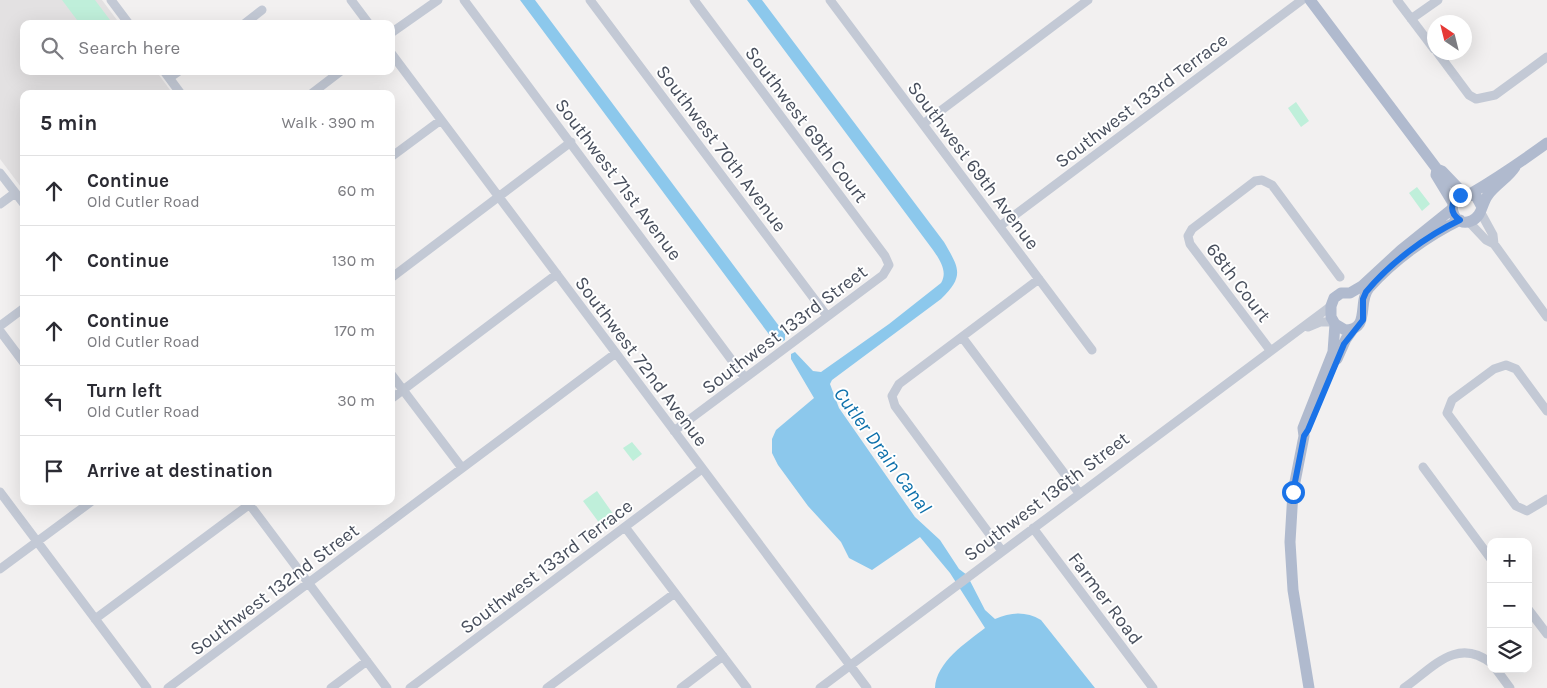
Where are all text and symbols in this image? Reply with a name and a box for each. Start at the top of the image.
north arrow [1427,15,1472,60]
search box [20,20,395,75]
street label: Southwest 133rd Terrace [1051,29,1232,173]
icon: search [38,34,66,62]
text: Search here [78,37,180,59]
street label: Southwest 69th Court [740,42,872,207]
street label: Southwest 70th Avenue [651,61,791,236]
street label: Southwest 69th Avenue [903,77,1044,254]
street label: Southwest 71st Avenue [550,95,686,265]
text: 5 min [40,111,97,135]
text: Walk · 390 m [281,113,375,132]
text: Continue [87,170,169,192]
icon: ahead [40,177,68,205]
text: 60 m [338,181,375,200]
route end [1449,184,1472,207]
text: Old Cutler Road [87,192,200,211]
street label: 68th Court [1201,239,1275,326]
icon: ahead [40,247,68,275]
text: Continue [87,250,169,272]
text: 130 m [332,251,375,270]
street label: Southwest 133rd Street [698,261,871,399]
street label: Southwest 72nd Avenue [570,272,712,451]
text: Continue [87,310,169,332]
icon: ahead [40,317,68,345]
text: 170 m [334,321,375,340]
text: Old Cutler Road [87,332,200,351]
text: Turn left [87,380,162,402]
water label: Cutler Drain Canal [829,383,936,518]
icon: left [40,387,68,415]
text: 30 m [337,391,375,410]
text: Old Cutler Road [87,402,200,421]
street label: Southwest 136th Street [960,428,1133,566]
icon: arrive [40,457,68,485]
text: Arrive at destination [87,460,273,482]
route start [1282,481,1305,504]
street label: Southwest 133rd Terrace [456,495,637,639]
street label: Southwest 132nd Street [186,519,363,660]
map controls [1487,538,1532,673]
button: + [1487,538,1532,583]
street label: Farmer Road [1063,548,1147,649]
button: − [1487,583,1532,628]
button: layers [1487,628,1532,673]

